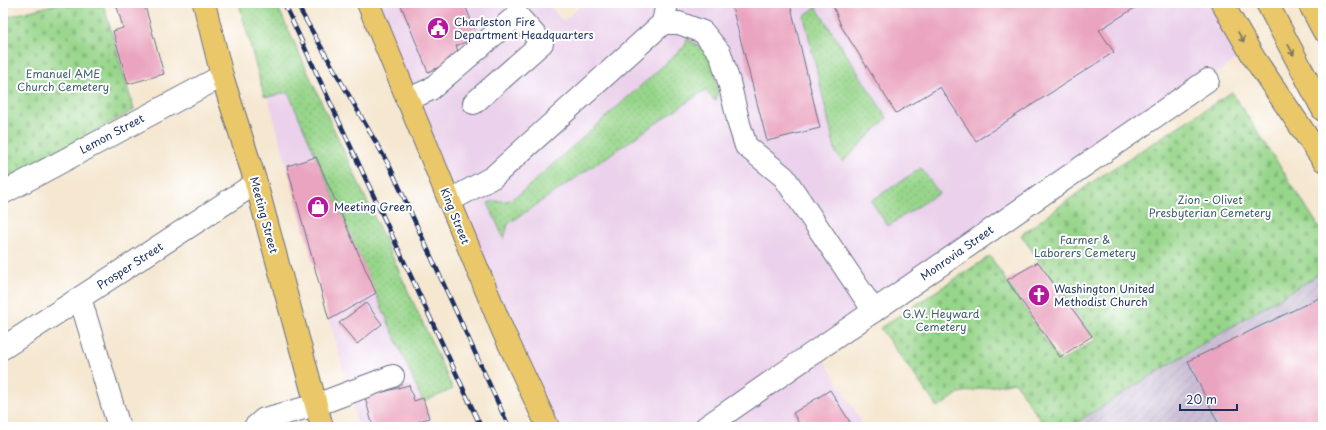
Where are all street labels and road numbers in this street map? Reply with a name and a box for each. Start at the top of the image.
street label: Lemon Street [76,109,148,158]
street label: Meeting Street [246,175,283,256]
street label: King Street [436,185,475,247]
street label: Monrovia Street [917,221,997,284]
street label: Prosper Street [93,237,167,293]

